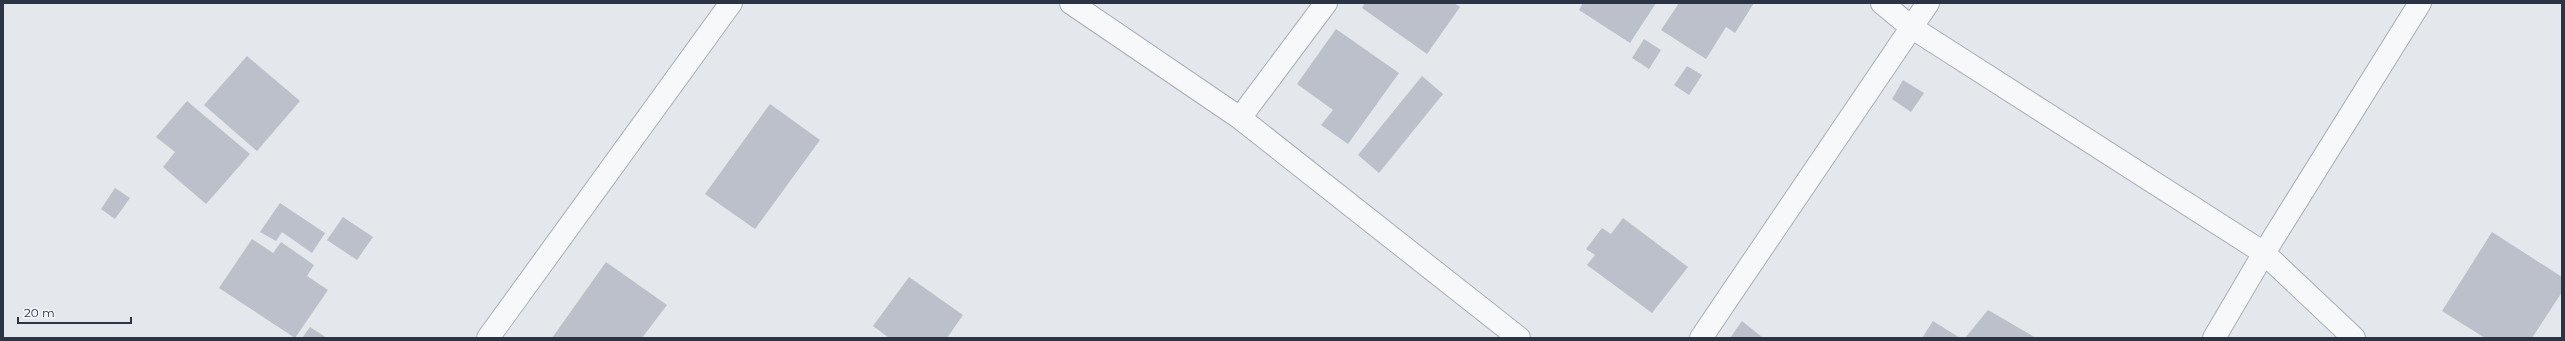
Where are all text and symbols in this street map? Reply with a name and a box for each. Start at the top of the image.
scale bar [18,299,131,325]
text: 20 m [24,305,55,320]

